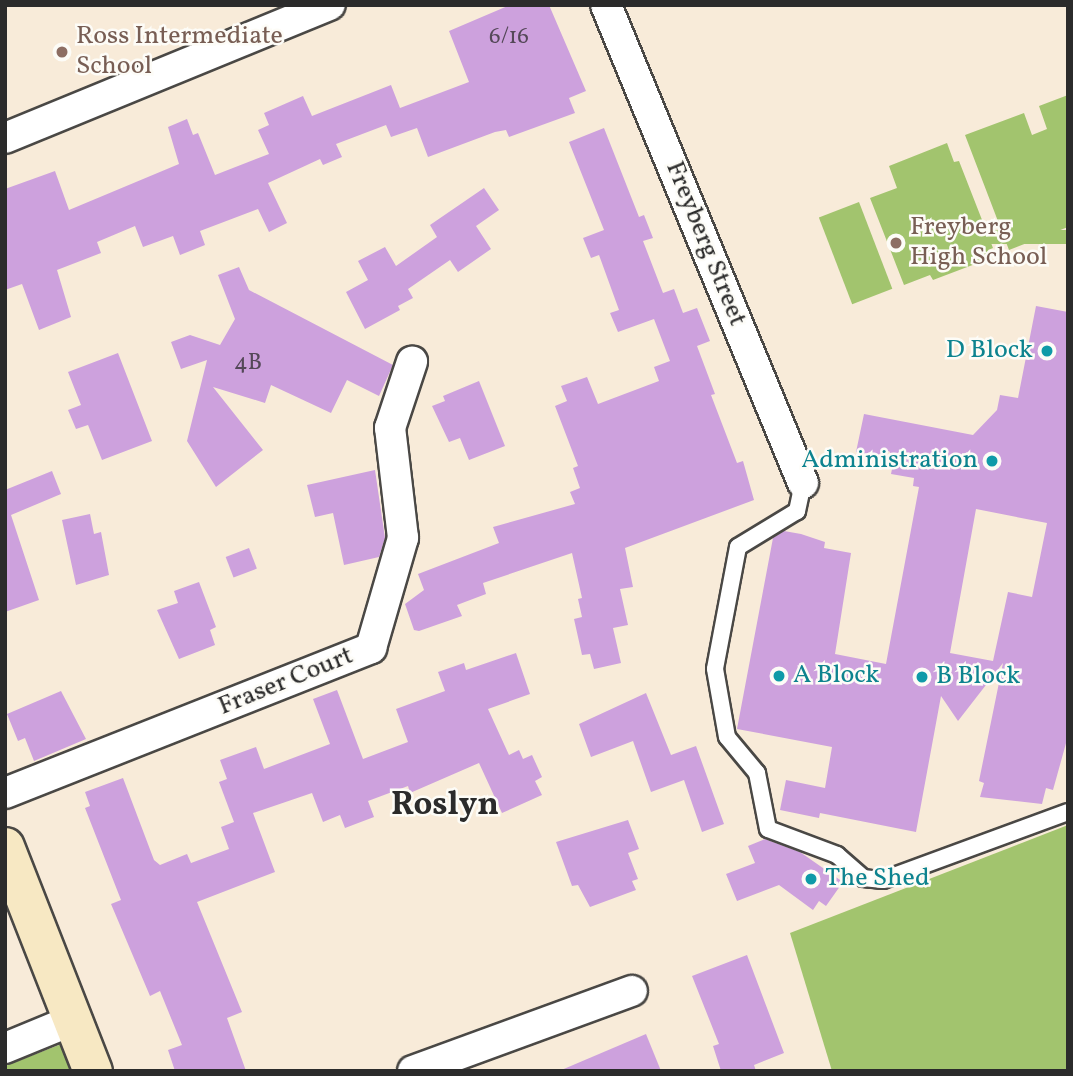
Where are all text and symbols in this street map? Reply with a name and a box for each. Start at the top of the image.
place label: Ross Intermediate School [76,21,283,82]
house number: 6/16 [489,23,529,51]
marker: Ross Intermediate School [54,44,70,60]
street label: Freyberg Street [658,157,752,331]
place label: Freyberg High School [910,212,1047,274]
marker: Freyberg High School [888,235,904,251]
place label: D Block [946,335,1033,367]
marker: D Block [1039,343,1055,359]
house number: 4B [234,349,262,377]
place label: Administration [801,445,978,477]
marker: Administration [984,453,1000,469]
street label: Fraser Court [214,641,358,723]
place label: A Block [793,660,879,692]
place label: B Block [936,661,1020,693]
marker: A Block [771,668,787,684]
marker: B Block [914,669,930,685]
district label: Roslyn [391,787,499,827]
place label: The Shed [825,863,930,895]
marker: The Shed [803,871,819,887]

